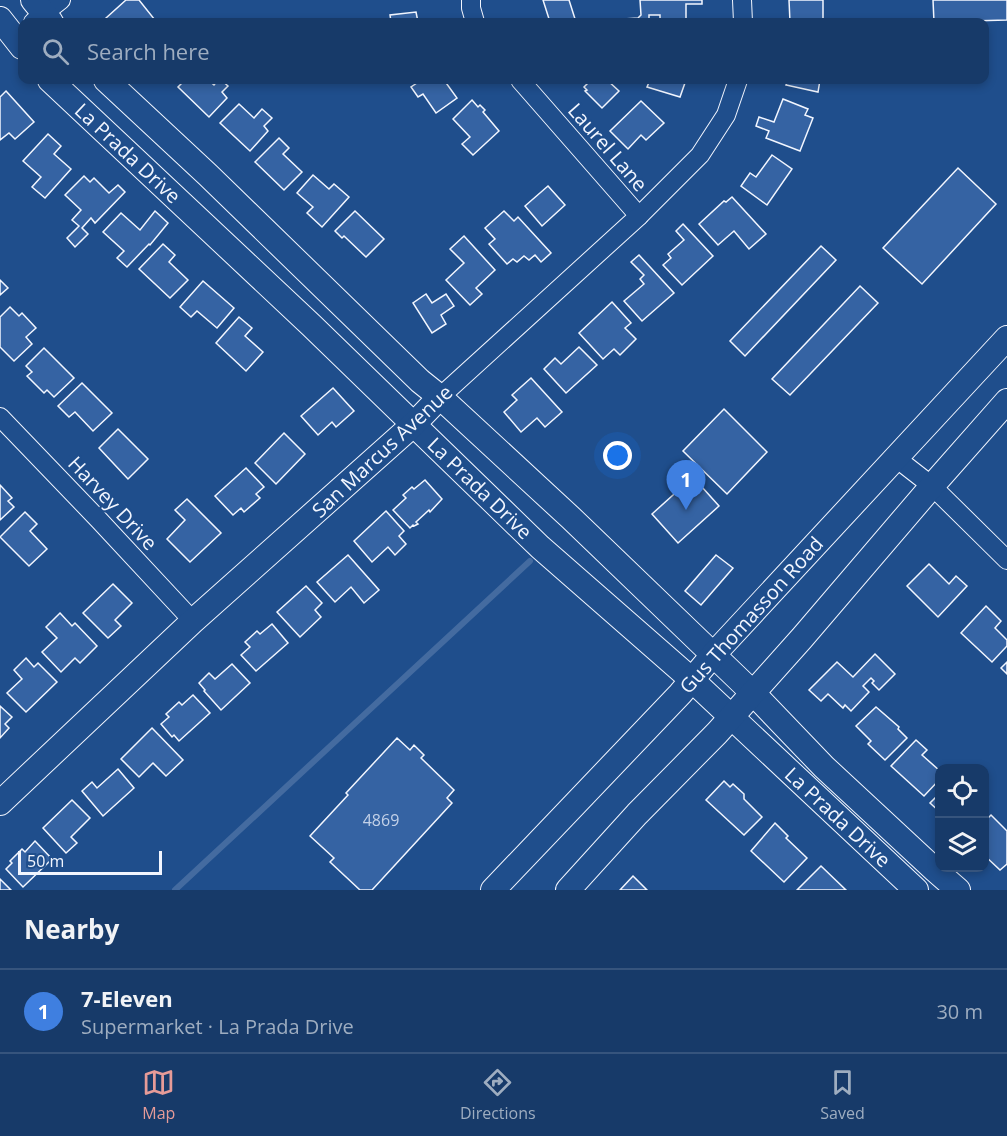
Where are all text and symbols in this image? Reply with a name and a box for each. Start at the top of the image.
search box [18,18,989,84]
icon: search [39,35,72,68]
text: Search here [87,36,210,66]
street label: La Prada Drive [69,97,187,209]
street label: Laurel Lane [562,97,654,197]
street label: San Marcus Avenue [306,379,458,523]
street label: La Prada Drive [422,431,538,545]
your location [603,441,632,470]
street label: Harvey Drive [62,450,164,556]
pin: 1 [666,460,706,510]
street label: Gus Thomasson Road [673,531,829,699]
street label: La Prada Drive [779,761,897,873]
map controls [935,764,989,872]
button: locate [935,764,989,818]
house number: 4869 [363,809,399,831]
button: layers [935,818,989,872]
scale bar [18,848,162,876]
text: 50 m [27,850,64,872]
text: Nearby [24,911,119,947]
text: 7-Eleven [81,983,173,1013]
text: 1 [38,998,49,1025]
text: 30 m [936,998,983,1025]
text: Supermarket · La Prada Drive [81,1013,354,1040]
tab: Map [142,1066,175,1124]
tab: Directions [460,1066,536,1124]
tab: Saved [820,1066,865,1124]

